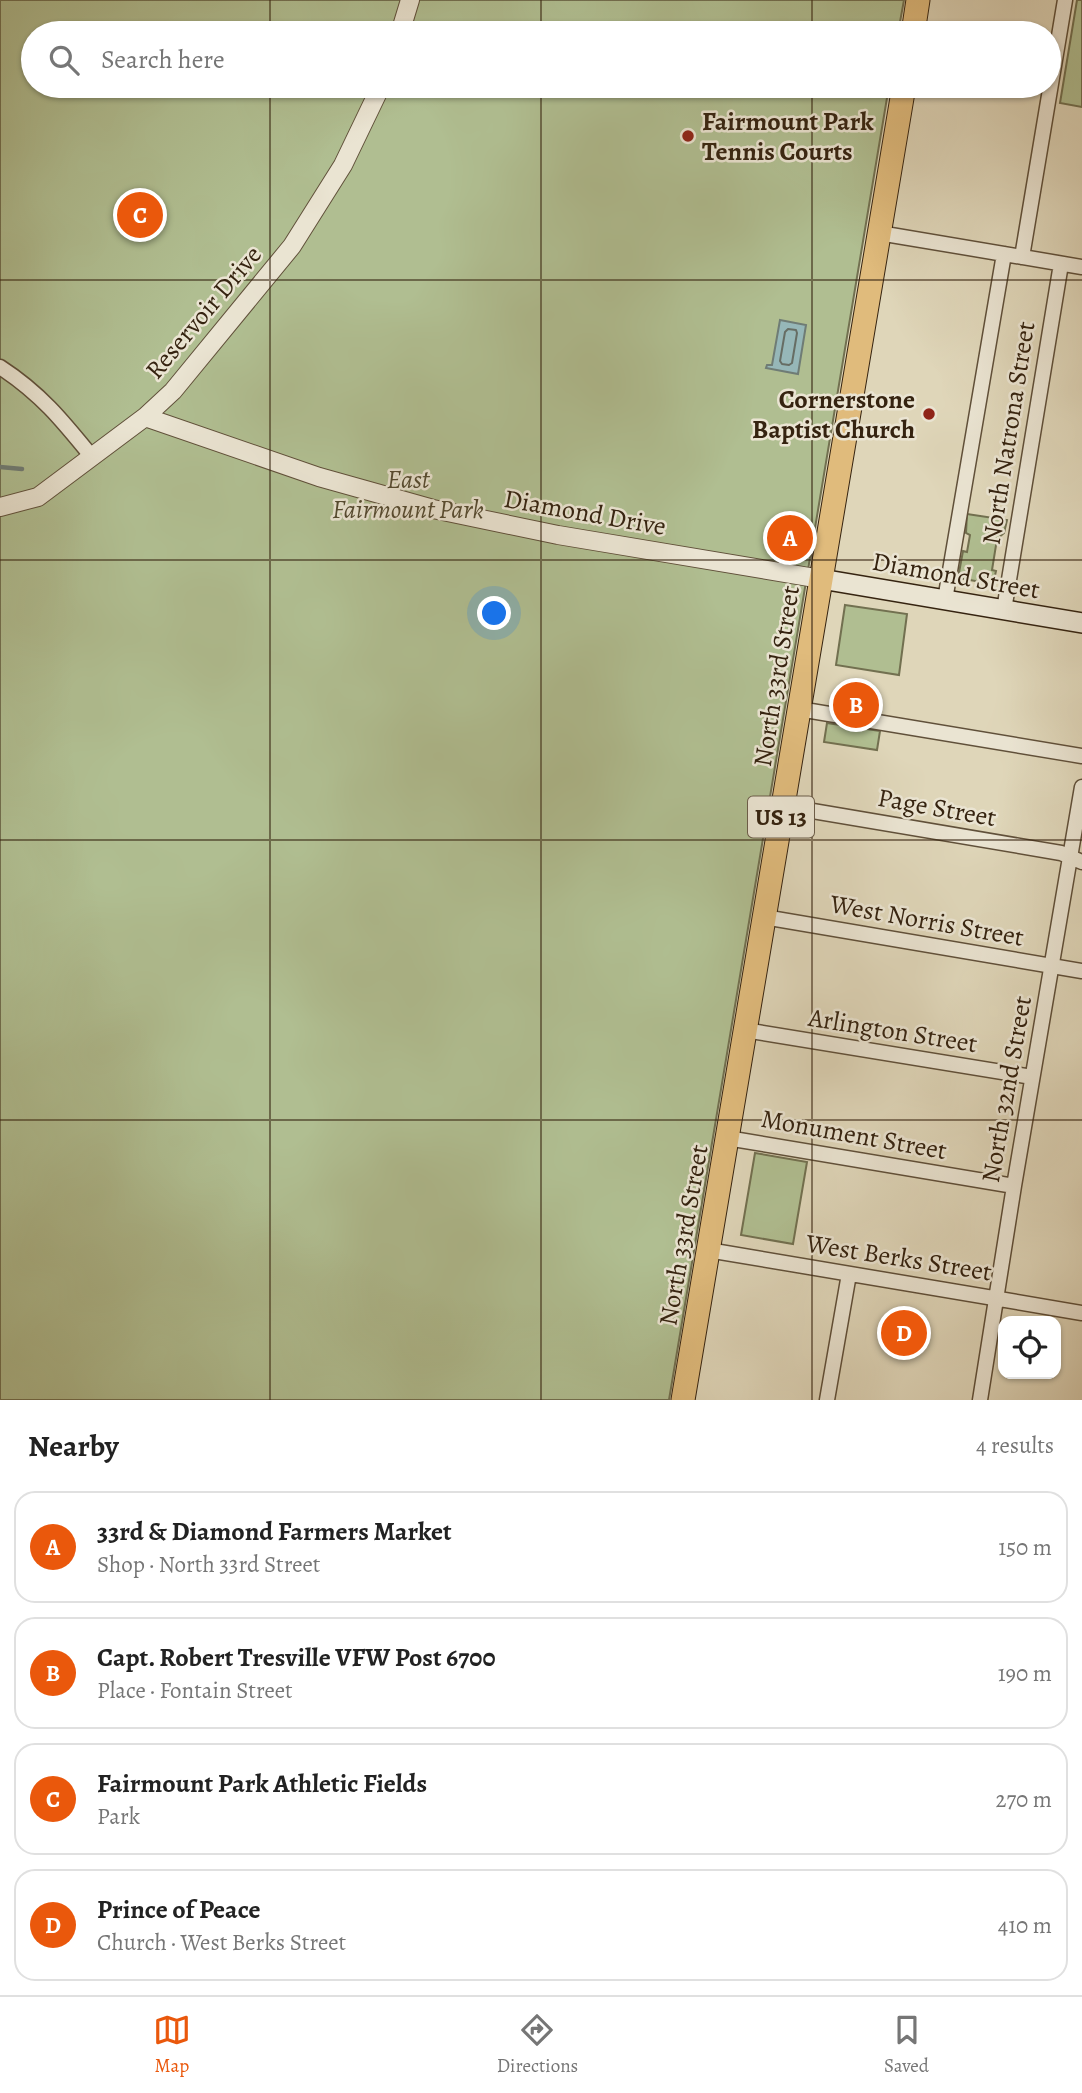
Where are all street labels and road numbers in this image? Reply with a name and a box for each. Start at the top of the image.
street label: Reservoir Drive [137,238,270,386]
street label: North Natrona Street [974,318,1043,547]
street label: Diamond Drive [501,481,669,544]
street label: Diamond Street [869,544,1043,608]
street label: North 33rd Street [745,583,808,769]
street label: Page Street [875,780,999,835]
road number: US 13 [748,796,814,838]
street label: West Norris Street [826,886,1027,955]
street label: North 32nd Street [973,992,1040,1185]
street label: Arlington Street [805,1000,980,1061]
street label: Monument Street [758,1101,950,1168]
street label: North 33rd Street [650,1141,717,1328]
street label: West Berks Street [803,1225,995,1290]

